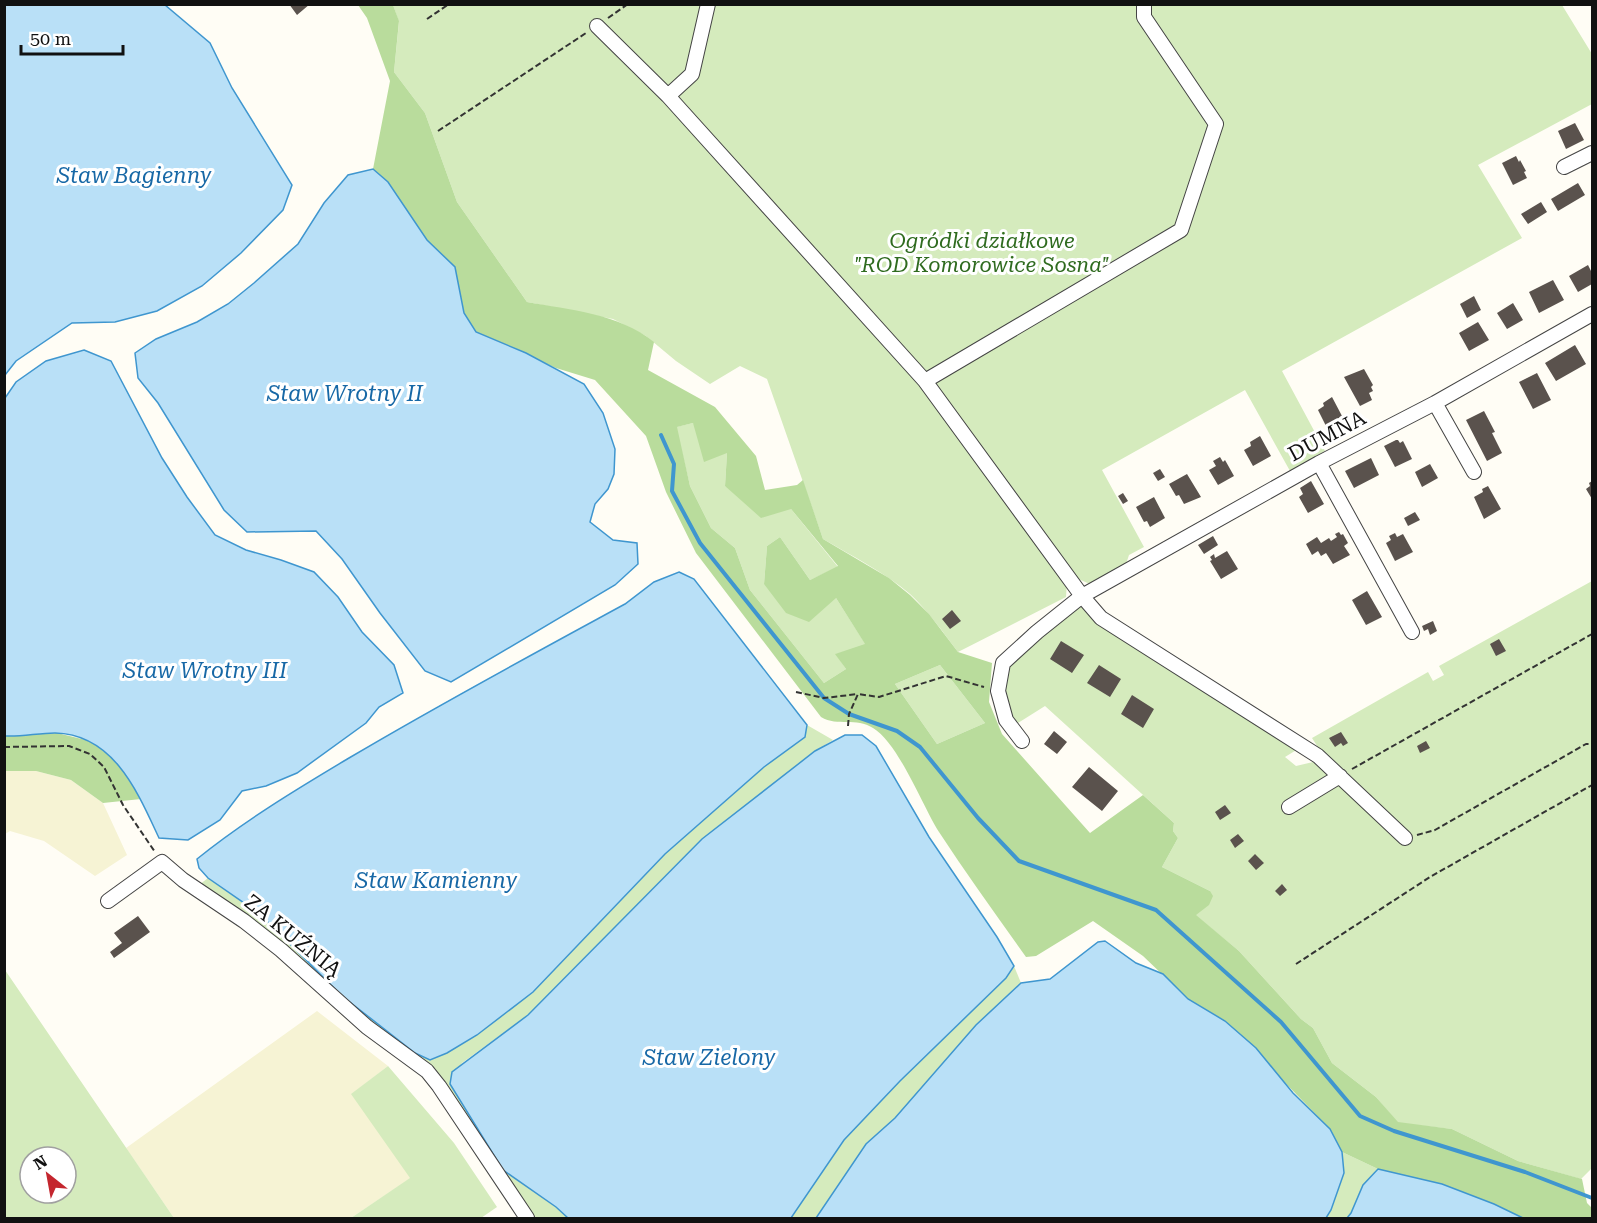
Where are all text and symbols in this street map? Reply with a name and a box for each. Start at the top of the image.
scale bar [21,18,123,56]
text: 50 m [30,28,71,49]
water label: Staw Bagienny [56,163,212,188]
park label: Ogródki działkowe "ROD Komorowice Sosna" [854,229,1110,277]
water label: Staw Wrotny II [266,381,424,406]
street label: DUMNA [1284,405,1370,466]
water label: Staw Wrotny III [122,658,288,683]
water label: Staw Kamienny [354,868,518,893]
street label: ZA KUŹNIĄ [240,889,347,982]
water label: Staw Zielony [642,1045,776,1070]
north arrow [18,1145,78,1205]
text: N [30,1151,51,1174]

